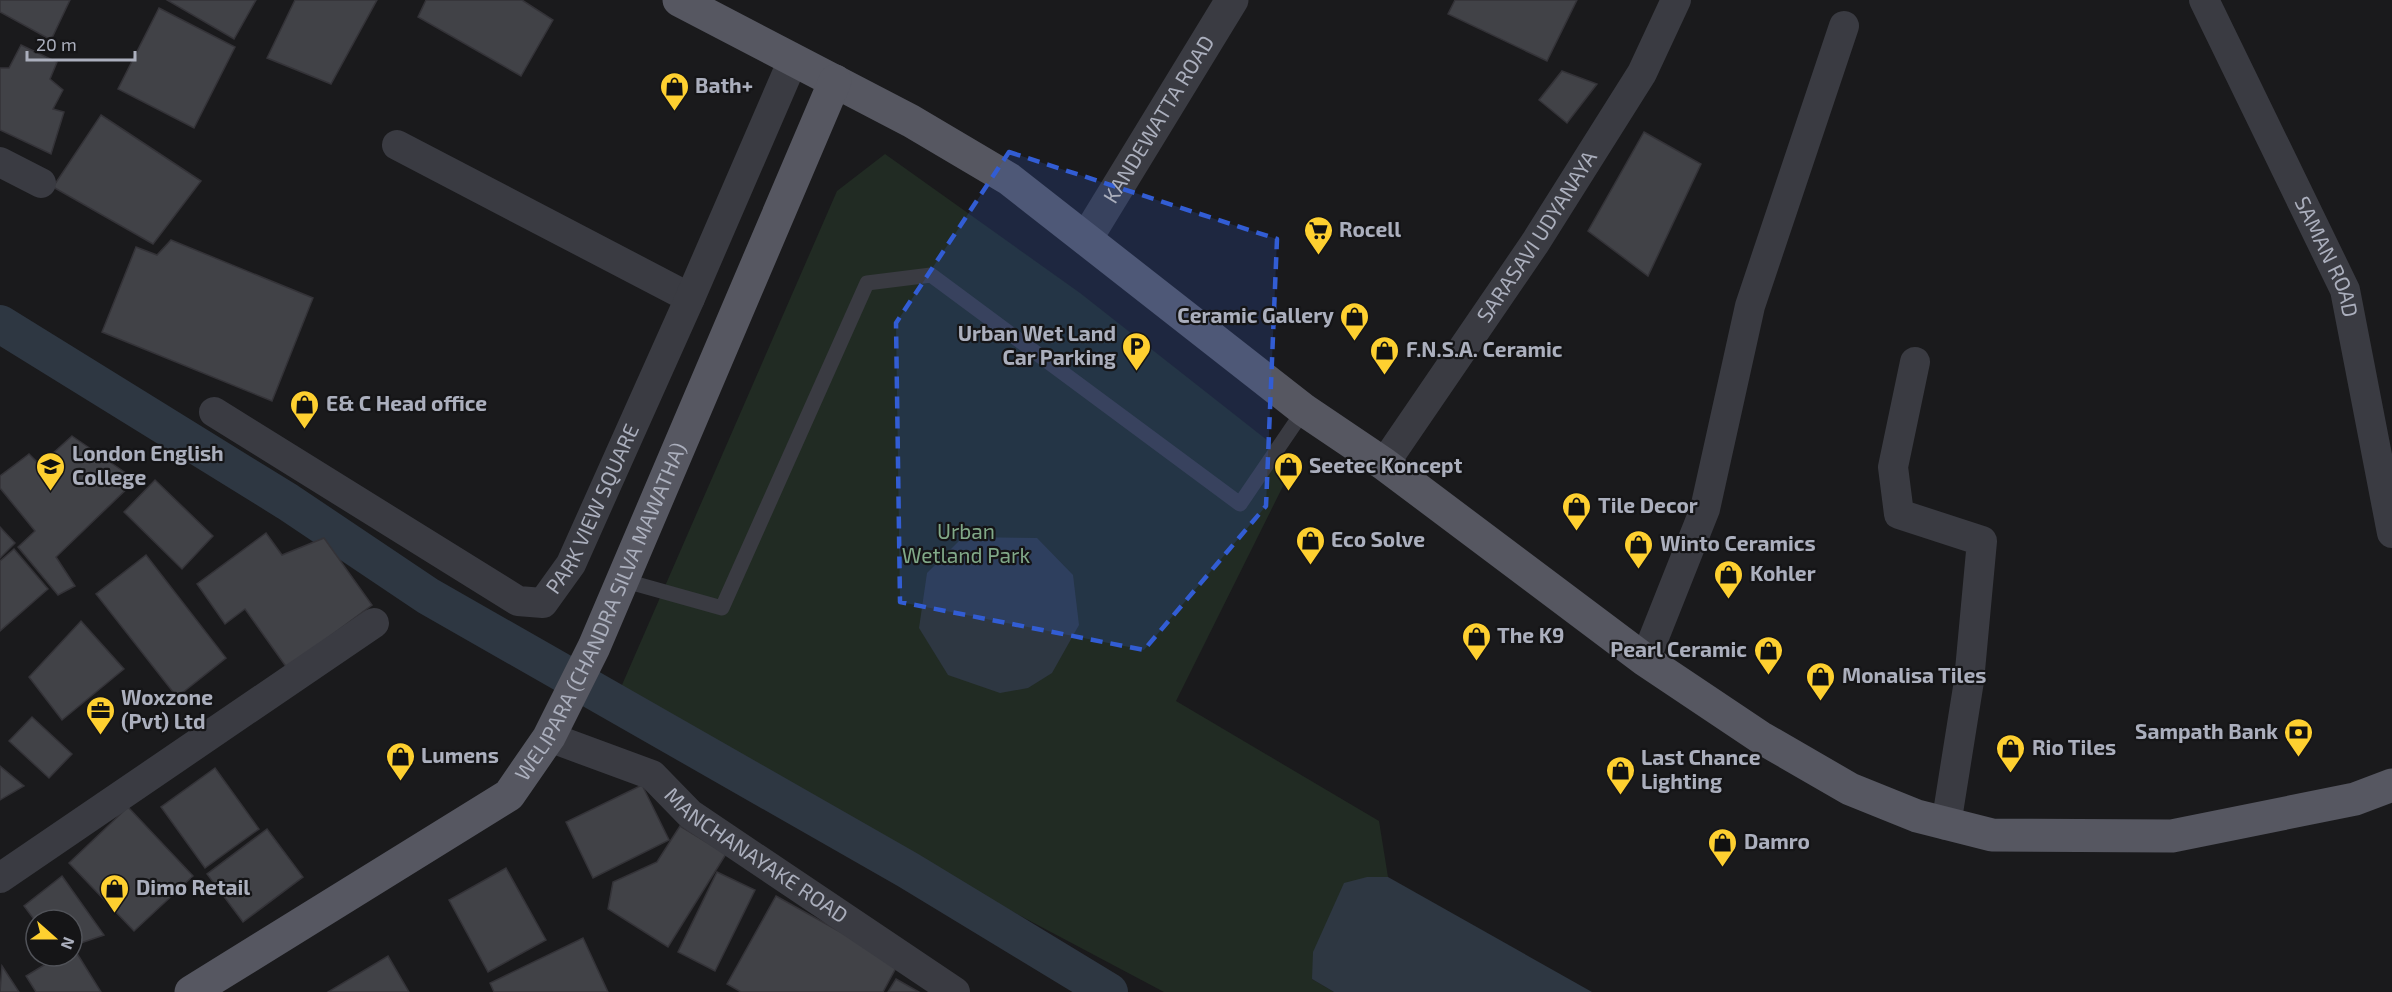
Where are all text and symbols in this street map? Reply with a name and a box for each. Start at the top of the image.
scale bar [27,24,135,62]
street label: KANDEWATTA ROAD [1097,30,1218,207]
text: 20 m [36,33,77,55]
shop icon: Bath+ [658,70,690,112]
place label: Bath+ [695,72,753,97]
street label: SARASAVI UDYANAYA [1471,145,1601,327]
street label: SAMAN ROAD [2290,192,2364,319]
supermarket icon: Rocell [1302,214,1334,256]
place label: Rocell [1339,216,1401,241]
shop icon: Ceramic Gallery [1339,300,1371,342]
place label: Ceramic Gallery [1177,302,1334,328]
place label: Urban Wet Land Car Parking [958,320,1116,369]
parking icon: Urban Wet Land Car Parking [1121,330,1153,372]
shop icon: F.N.S.A. Ceramic [1369,334,1401,376]
place label: F.N.S.A. Ceramic [1406,336,1563,361]
shop icon: E& C Head office [289,388,321,430]
place label: E& C Head office [326,390,487,415]
street label: PARK VIEW SQUARE [540,420,643,598]
street label: WELIPARA (CHANDRA SILVA MAWATHA) [509,438,691,785]
place label: London English College [72,440,224,489]
school or university icon: London English College [35,450,67,492]
shop icon: Seetec Koncept [1272,450,1304,492]
place label: Seetec Koncept [1309,452,1463,477]
shop icon: Tile Decor [1561,490,1593,532]
place label: Tile Decor [1598,492,1698,517]
park label: Urban Wetland Park [902,518,1031,567]
shop icon: Eco Solve [1294,524,1326,566]
place label: Eco Solve [1331,526,1425,551]
shop icon: Winto Ceramics [1623,528,1655,570]
place label: Winto Ceramics [1660,530,1816,555]
shop icon: Kohler [1713,558,1745,600]
place label: Kohler [1750,560,1816,585]
shop icon: The K9 [1460,620,1492,662]
place label: The K9 [1497,622,1564,647]
shop icon: Pearl Ceramic [1752,634,1784,676]
place label: Pearl Ceramic [1610,636,1747,661]
shop icon: Monalisa Tiles [1805,660,1837,702]
place label: Monalisa Tiles [1842,662,1986,687]
place label: Woxzone (Pvt) Ltd [121,684,213,733]
office icon: Woxzone (Pvt) Ltd [84,694,116,736]
bank icon: Sampath Bank [2283,716,2315,758]
place label: Sampath Bank [2135,718,2278,743]
shop icon: Rio Tiles [1995,732,2027,774]
place label: Rio Tiles [2032,734,2116,759]
shop icon: Lumens [384,740,416,782]
place label: Lumens [421,742,499,767]
place label: Last Chance Lighting [1641,744,1761,793]
shop icon: Last Chance Lighting [1604,754,1636,796]
street label: MANCHANAYAKE ROAD [660,782,853,927]
shop icon: Damro [1707,826,1739,868]
place label: Damro [1744,828,1810,853]
shop icon: Dimo Retail [99,872,131,914]
place label: Dimo Retail [136,874,250,899]
north arrow [24,908,84,968]
text: N [58,935,79,952]

